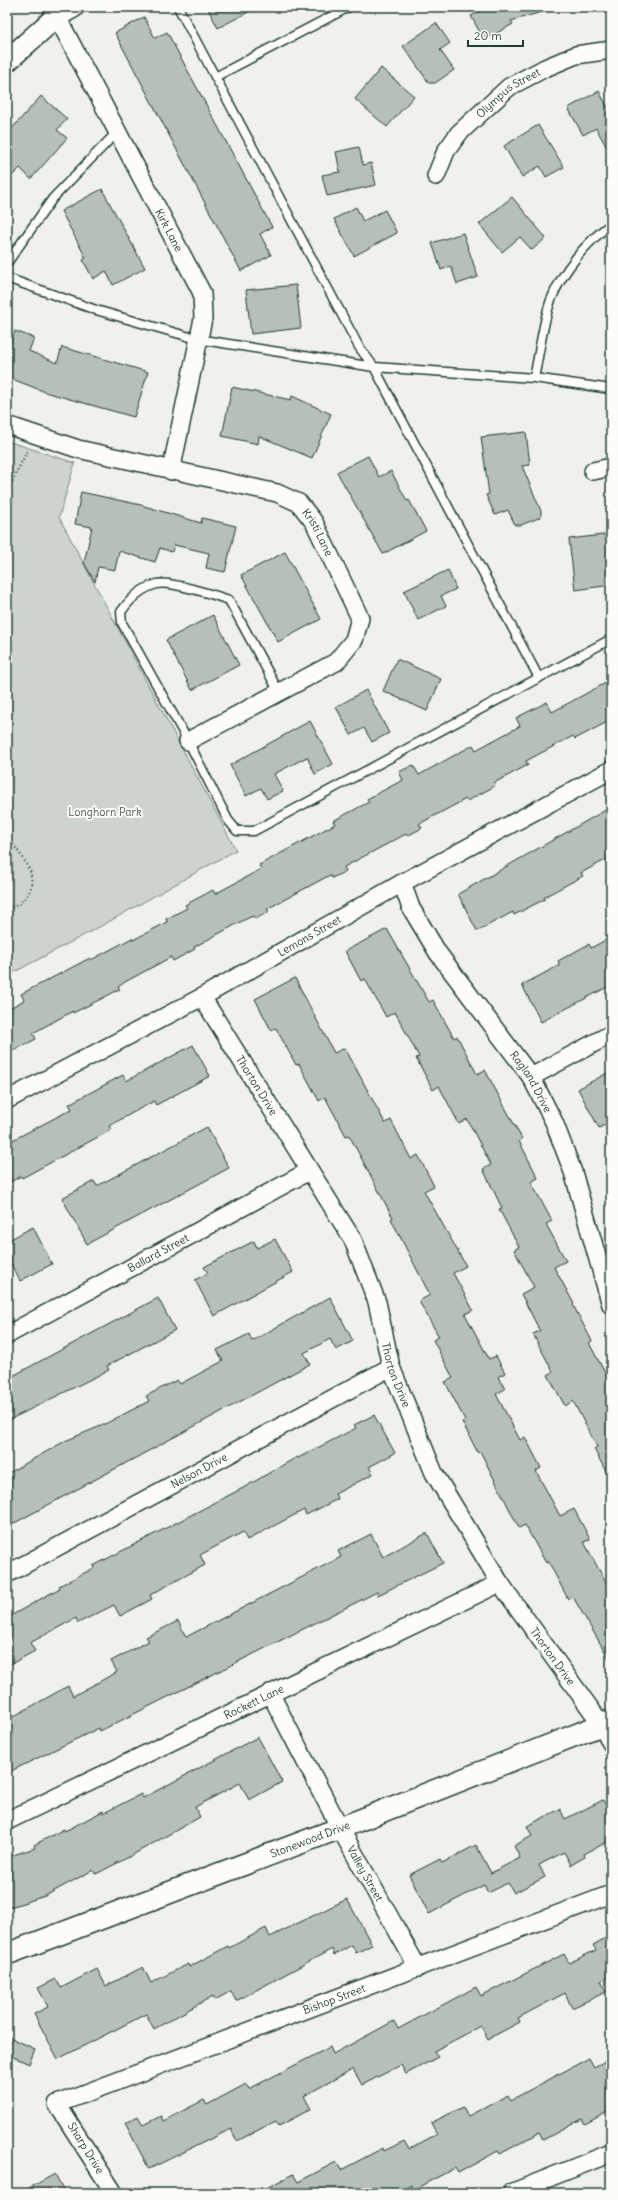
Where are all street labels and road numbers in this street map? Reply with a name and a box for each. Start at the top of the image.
street label: Olympus Street [473,65,543,121]
street label: Kirk Lane [152,206,186,254]
street label: Kristi Lane [299,506,336,558]
street label: Lemons Street [275,912,344,959]
street label: Ragland Drive [507,1048,555,1115]
street label: Thorton Drive [233,1053,281,1118]
street label: Ballard Street [125,1231,191,1275]
street label: Thorton Drive [379,1341,414,1409]
street label: Nelson Drive [168,1450,230,1491]
street label: Thorton Drive [527,1625,578,1688]
street label: Rockett Lane [222,1681,286,1722]
street label: Stonewood Drive [268,1818,352,1861]
street label: Valley Street [344,1843,387,1904]
street label: Bishop Street [301,1981,367,2017]
street label: Sharp Drive [65,2120,107,2176]

